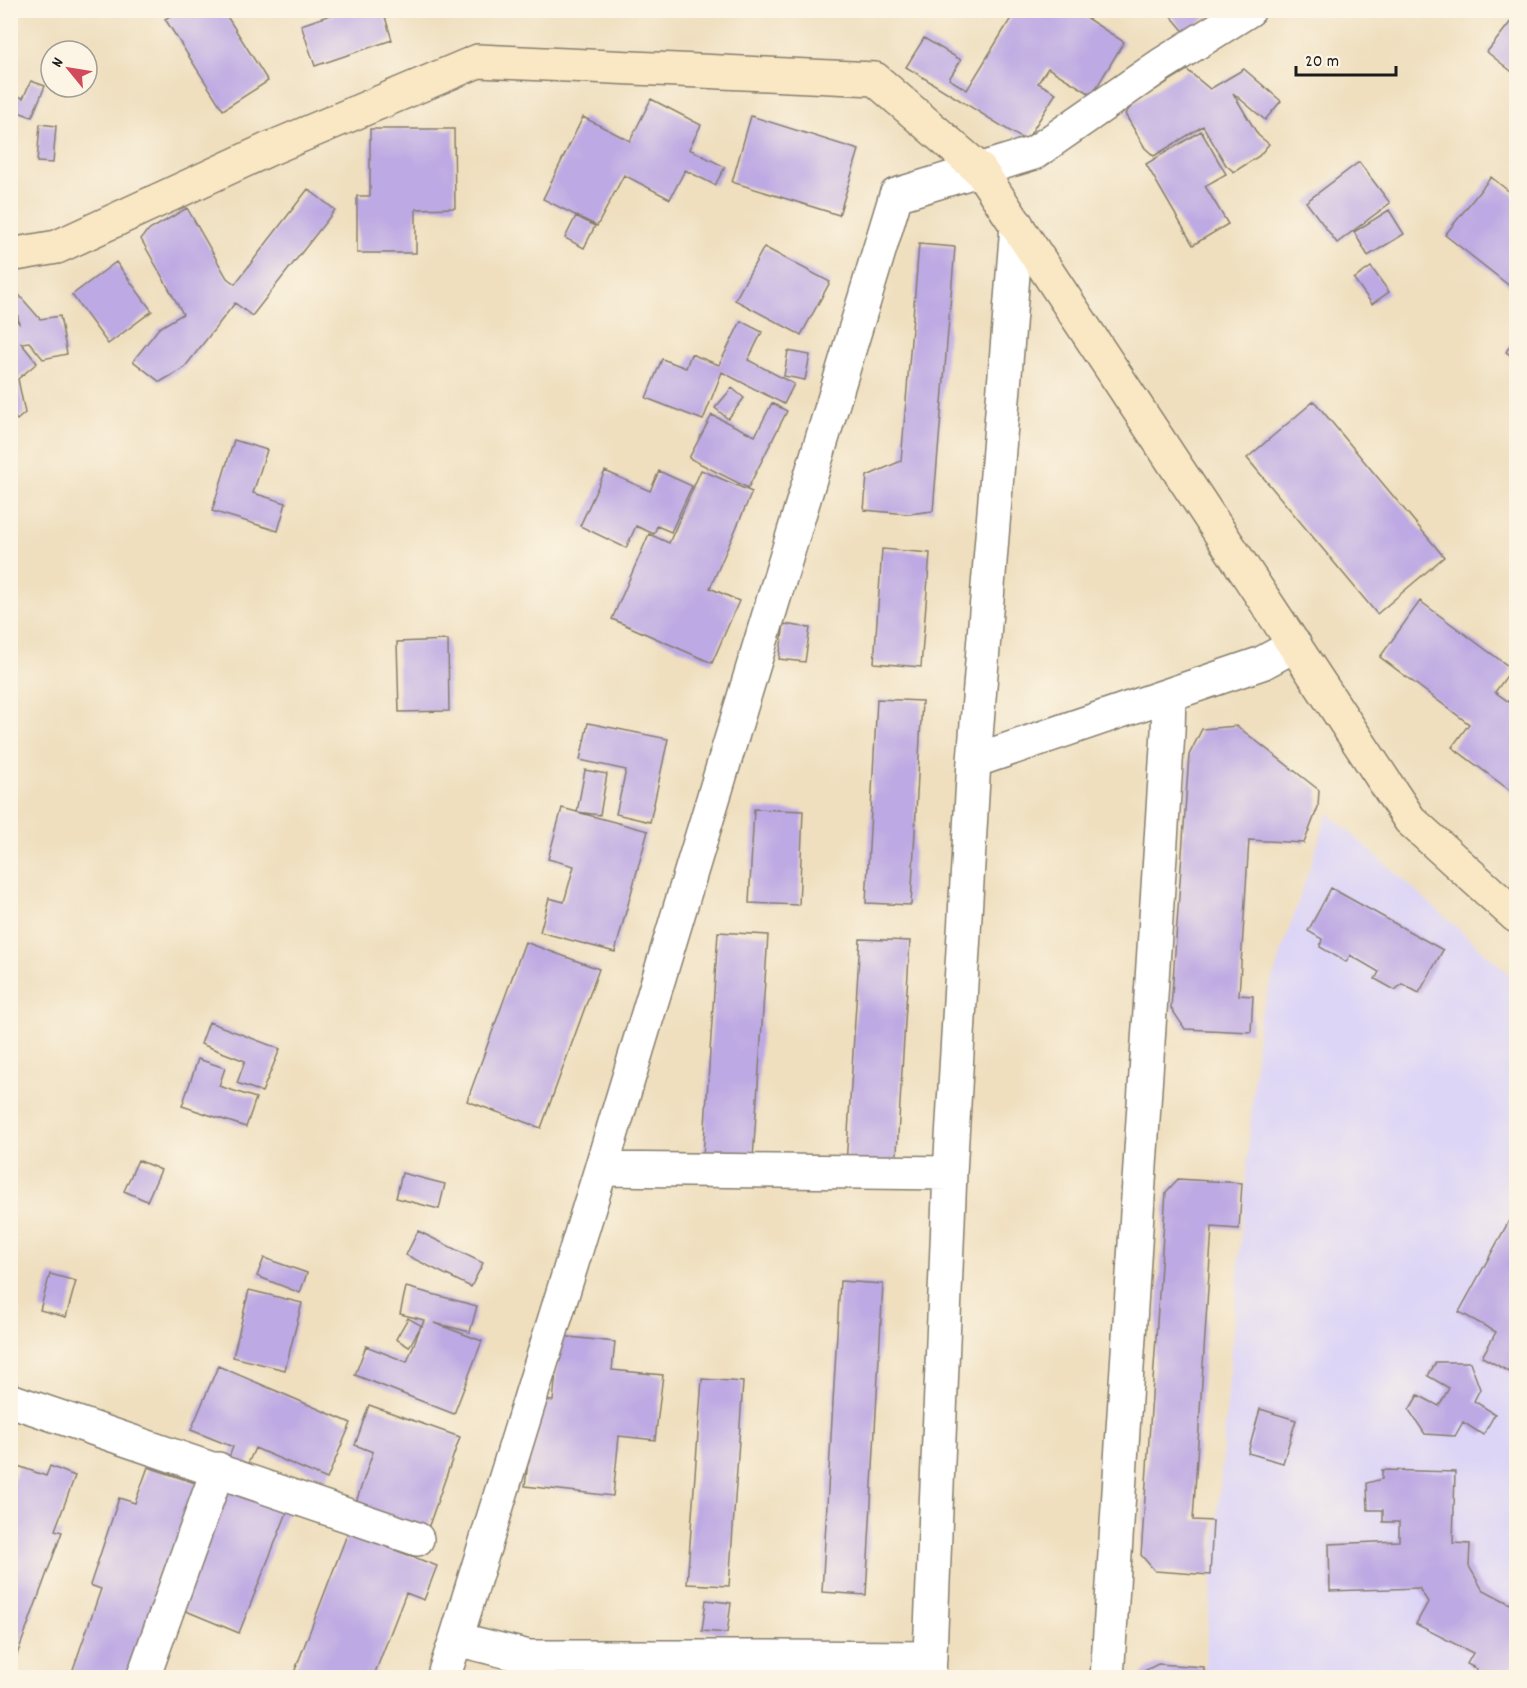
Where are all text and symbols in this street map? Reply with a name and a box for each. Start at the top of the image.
north arrow [39,39,99,99]
scale bar [1296,39,1396,77]
text: 20 m [1305,50,1339,75]
text: N [46,53,70,72]

